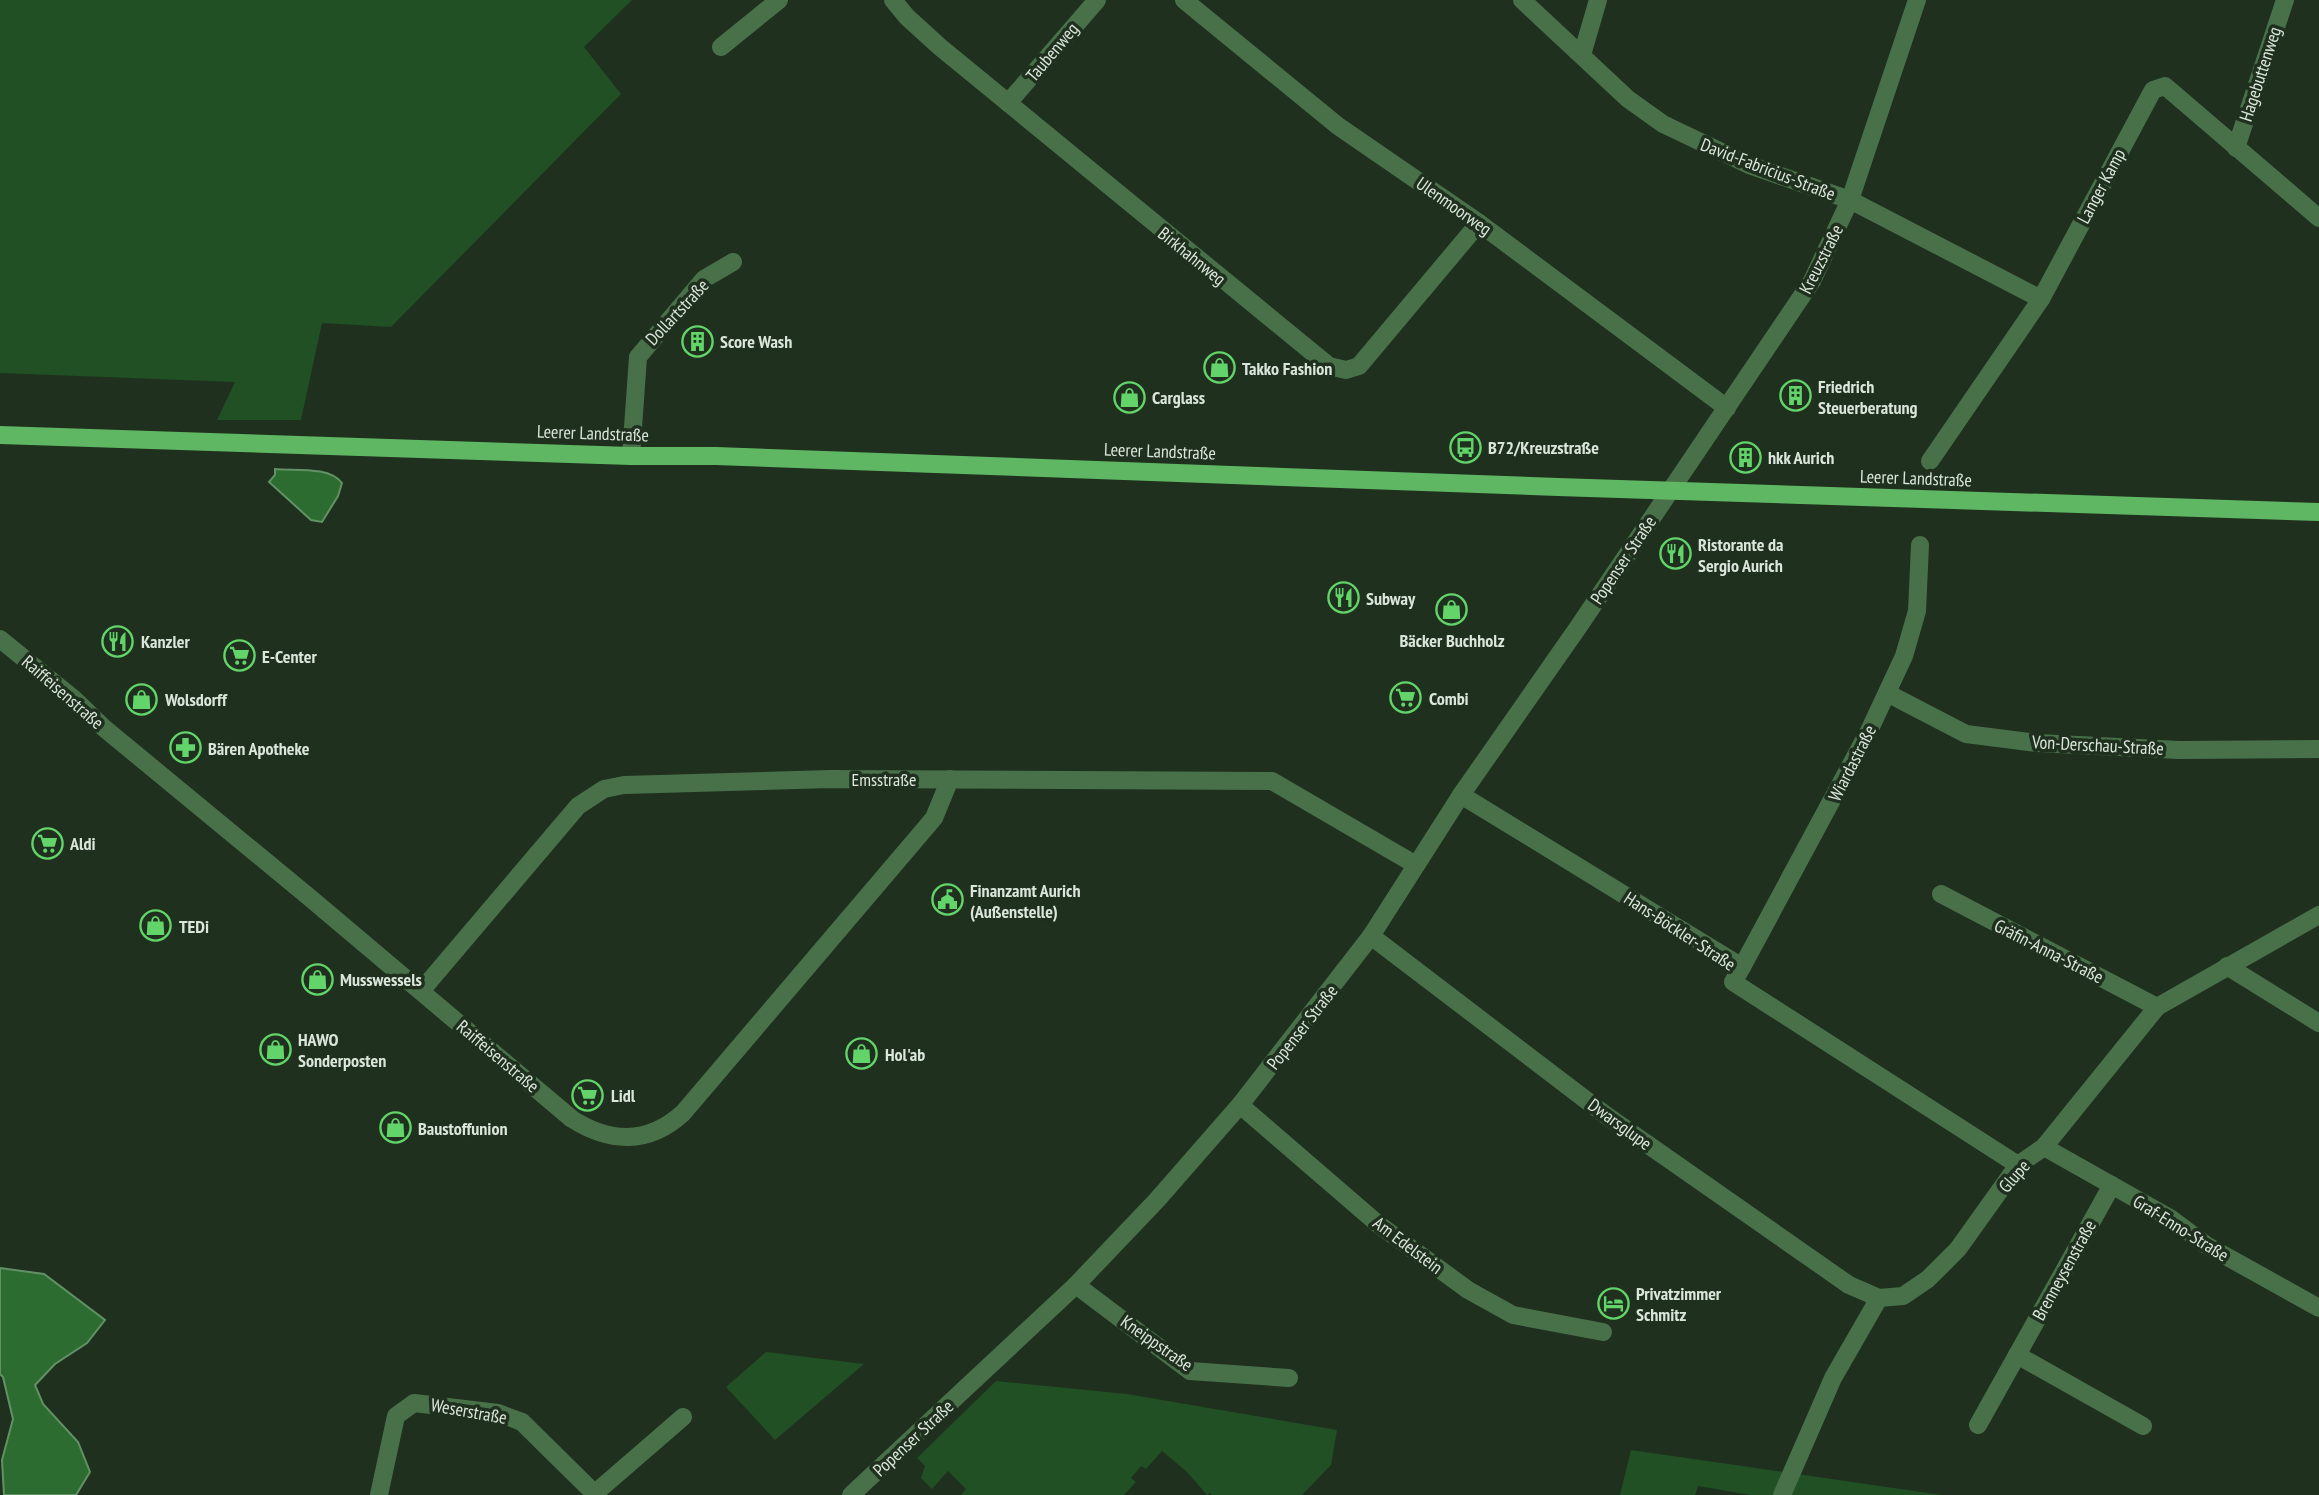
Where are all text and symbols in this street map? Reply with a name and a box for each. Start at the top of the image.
street label: Taubenweg [1021,18,1083,86]
street label: Hagebuttenweg [2234,24,2286,124]
street label: David-Fabricius-Straße [1697,133,1839,205]
street label: Langer Kamp [2072,144,2130,227]
street label: Ulenmoorweg [1412,172,1496,240]
street label: Kreuzstraße [1794,221,1848,297]
street label: Birkhahnweg [1153,222,1231,290]
street label: Dollartstraße [640,274,714,350]
building icon: Score Wash [680,324,714,358]
place label: Score Wash [720,330,792,353]
shop icon: Takko Fashion [1202,351,1236,385]
place label: Takko Fashion [1242,357,1332,380]
place label: Friedrich Steuerberatung [1818,375,1918,419]
building icon: Friedrich Steuerberatung [1778,379,1812,413]
shop icon: Carglass [1112,380,1146,414]
place label: Carglass [1152,386,1205,409]
street label: Leerer Landstraße [537,420,649,446]
bus stop icon: B72/Kreuzstraße [1448,430,1482,464]
place label: B72/Kreuzstraße [1488,436,1599,459]
street label: Leerer Landstraße [1104,438,1216,464]
building icon: hkk Aurich [1728,440,1762,474]
place label: hkk Aurich [1768,446,1834,469]
street label: Leerer Landstraße [1860,465,1972,491]
street label: Popenser Straße [1585,511,1661,609]
place label: Ristorante da Sergio Aurich [1698,533,1784,577]
restaurant icon: Ristorante da Sergio Aurich [1658,537,1692,571]
restaurant icon: Subway [1326,581,1360,615]
place label: Subway [1366,587,1416,610]
shop icon: Bäcker Buchholz [1435,593,1469,627]
restaurant icon: Kanzler [101,624,135,658]
place label: Bäcker Buchholz [1399,629,1505,652]
place label: Kanzler [141,630,191,653]
supermarket icon: E-Center [222,639,256,673]
place label: E-Center [262,645,318,668]
street label: Raiffeisenstraße [17,650,109,734]
supermarket icon: Combi [1389,681,1423,715]
shop icon: Wolsdorff [125,682,159,716]
place label: Combi [1429,687,1469,710]
place label: Wolsdorff [164,688,228,711]
street label: Wiardastraße [1823,721,1881,805]
street label: Von-Derschau-Straße [2031,730,2164,760]
pharmacy icon: Bären Apotheke [168,731,202,765]
place label: Bären Apotheke [208,737,310,760]
street label: Emsstraße [852,768,916,791]
supermarket icon: Aldi [30,826,64,860]
place label: Aldi [69,832,95,855]
place label: Finanzamt Aurich (Außenstelle) [970,879,1080,923]
public building icon: Finanzamt Aurich (Außenstelle) [930,883,964,917]
street label: Hans-Böckler-Straße [1620,886,1740,976]
shop icon: TEDi [139,909,173,943]
street label: Gräfin-Anna-Straße [1990,914,2108,988]
place label: TEDi [179,915,209,938]
shop icon: Musswessels [300,962,334,996]
place label: Musswessels [340,968,422,991]
street label: Popenser Straße [1262,980,1342,1074]
street label: Raiffeisenstraße [452,1015,544,1097]
place label: HAWO Sonderposten [298,1028,386,1072]
shop icon: HAWO Sonderposten [258,1032,292,1066]
shop icon: Hol'ab [845,1037,879,1071]
place label: Hol'ab [885,1043,925,1066]
supermarket icon: Lidl [571,1078,605,1112]
place label: Lidl [611,1084,636,1107]
street label: Dwarsglupe [1584,1093,1656,1155]
shop icon: Baustoffunion [378,1111,412,1145]
place label: Baustoffunion [418,1117,508,1140]
street label: Glupe [1993,1155,2035,1197]
street label: Graf-Enno-Straße [2129,1190,2233,1266]
street label: Am Edelstein [1369,1211,1447,1279]
street label: Brenneysenstraße [2027,1216,2101,1324]
place label: Privatzimmer Schmitz [1636,1282,1722,1326]
hotel icon: Privatzimmer Schmitz [1596,1286,1630,1320]
street label: Kneippstraße [1116,1310,1198,1376]
street label: Weserstraße [429,1393,509,1429]
street label: Popenser Straße [868,1395,958,1481]

